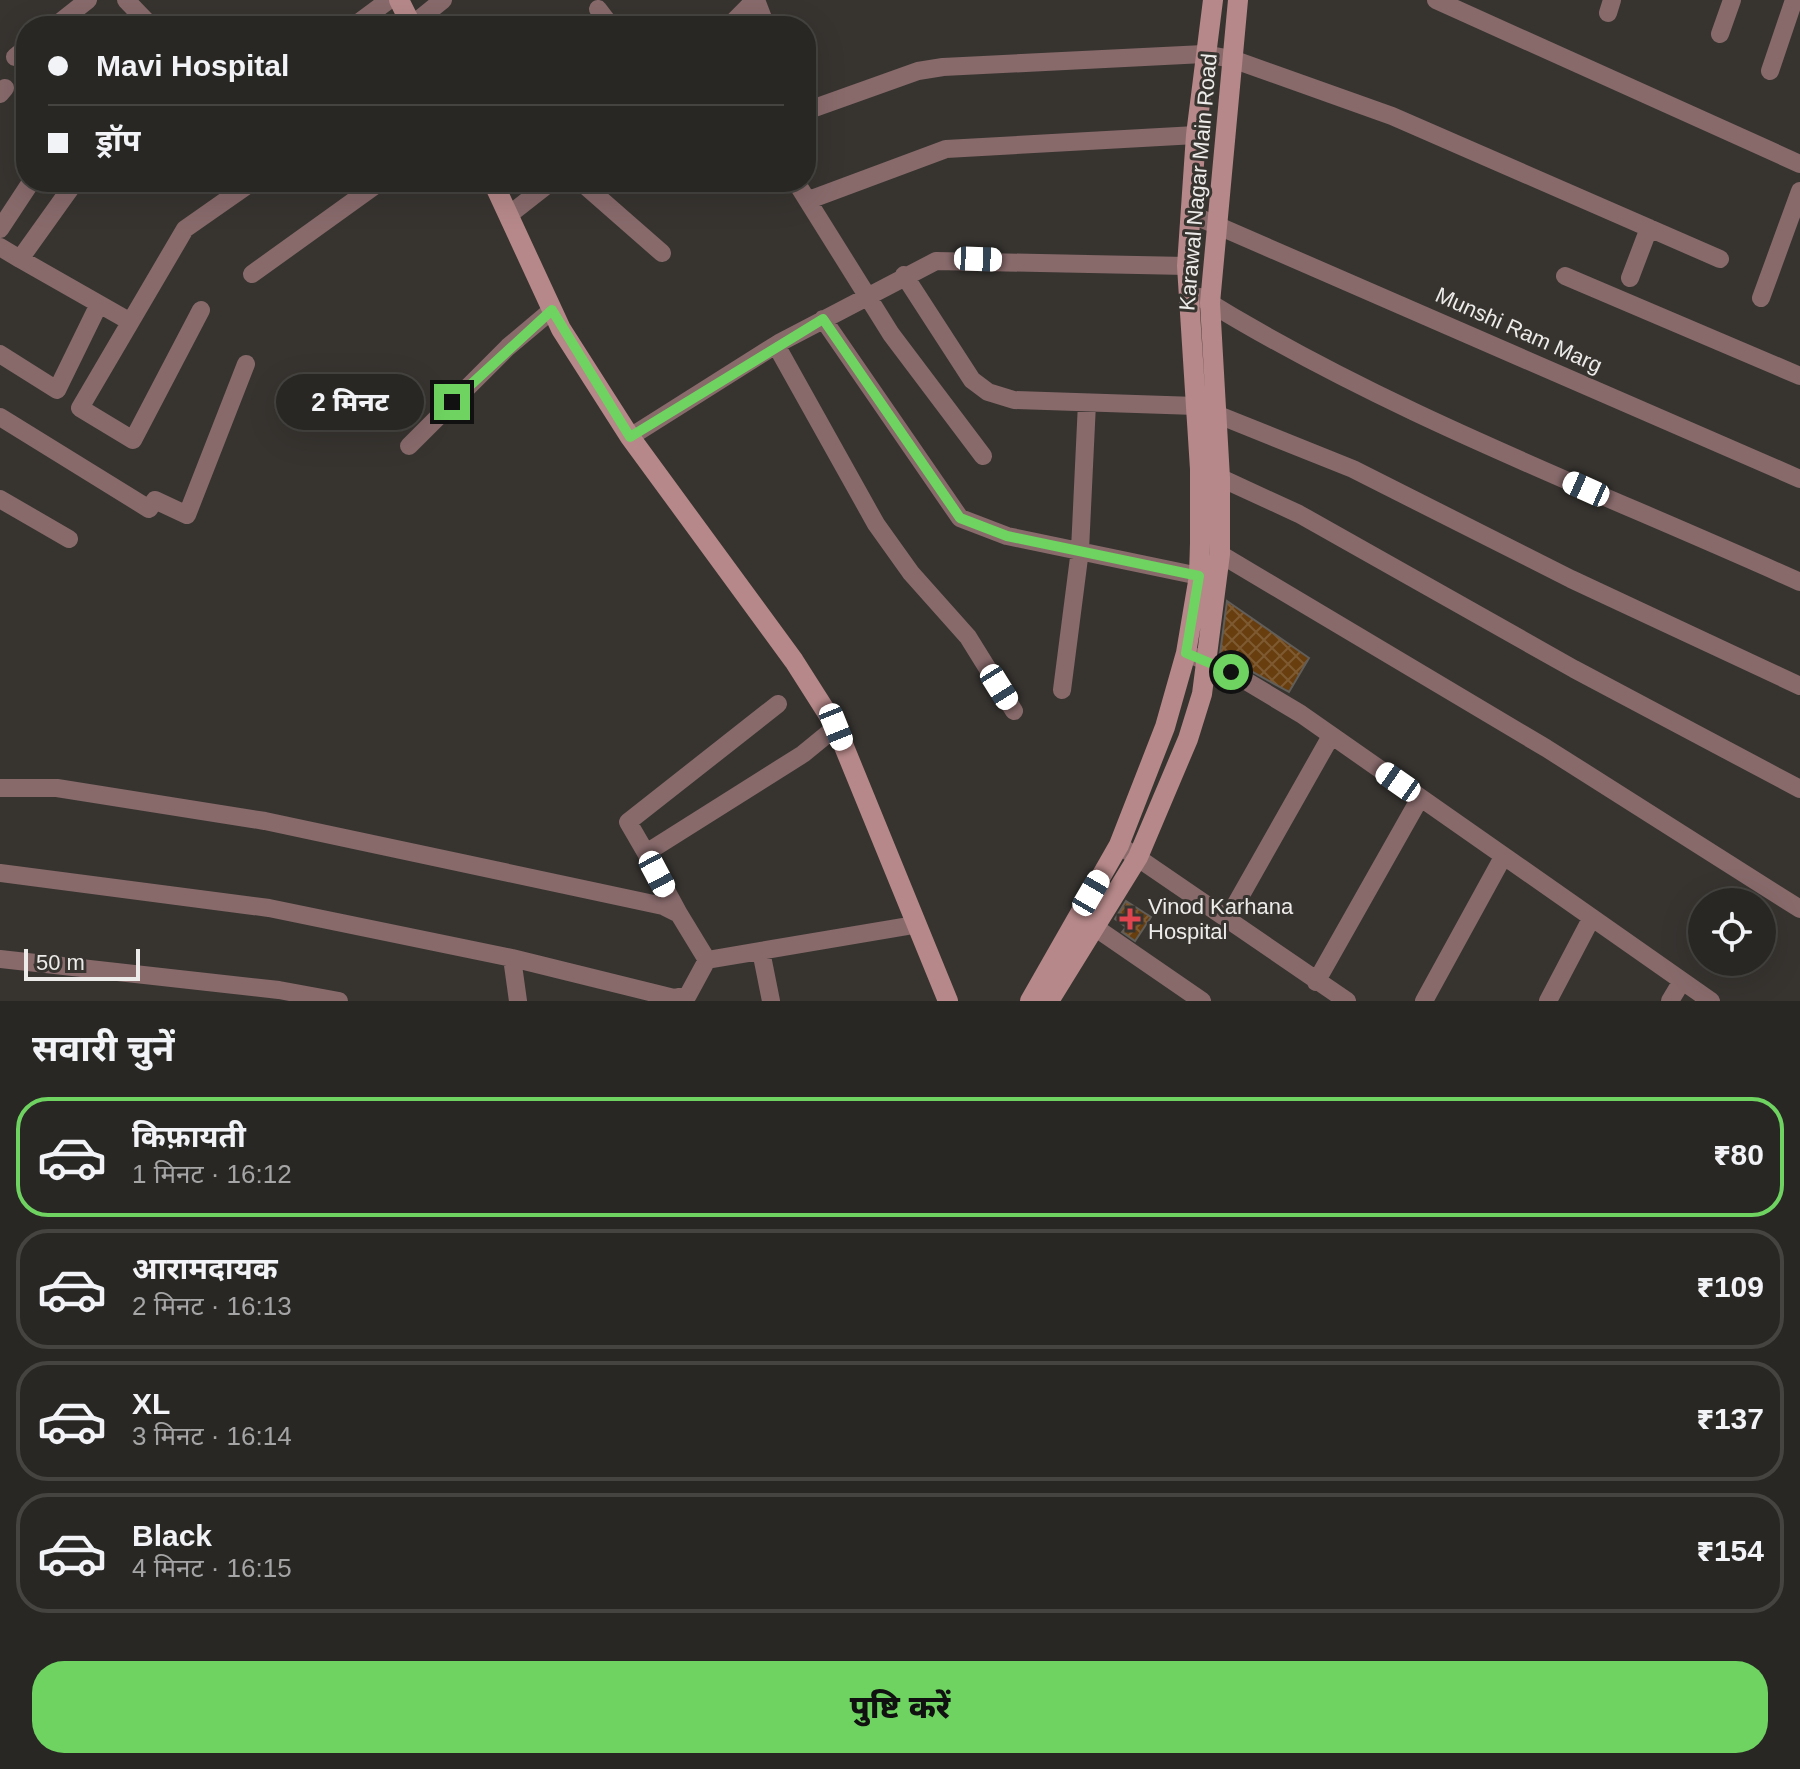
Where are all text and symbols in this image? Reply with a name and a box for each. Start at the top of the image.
text: Mavi Hospital [96,49,289,82]
street label: Karawal Nagar Main Road [1174,52,1222,312]
text: ड्रॉप [96,124,140,157]
car [954,246,1002,272]
street label: Munshi Ram Marg [1432,282,1606,378]
callout: 2 मिनट [276,374,424,430]
route end [434,384,470,420]
text: 2 मिनट [311,387,389,417]
car [1559,468,1613,510]
route start [1213,654,1249,690]
car [976,660,1022,714]
car [816,700,856,754]
car [1371,758,1425,806]
car [635,847,679,901]
car [1069,866,1113,920]
map controls [1688,888,1776,976]
button: locate [1688,888,1776,976]
place label: Vinod Karhana Hospital [1148,894,1294,944]
marker: Vinod Karhana Hospital [1119,908,1141,930]
scale bar [24,945,140,981]
text: 50 m [36,950,85,975]
text: सवारी चुनें [32,1028,174,1069]
text: किफ़ायती [132,1120,246,1153]
icon: car [36,1121,108,1193]
text: ₹80 [1713,1138,1764,1171]
text: 1 मिनट · 16:12 [132,1159,292,1189]
text: आरामदायक [132,1252,278,1285]
icon: car [36,1253,108,1325]
text: ₹109 [1697,1270,1764,1303]
text: 2 मिनट · 16:13 [132,1291,292,1321]
icon: car [36,1385,108,1457]
text: XL [132,1387,170,1420]
text: ₹137 [1697,1402,1764,1435]
text: 3 मिनट · 16:14 [132,1421,292,1451]
icon: car [36,1517,108,1589]
text: Black [132,1519,212,1552]
text: ₹154 [1697,1534,1764,1567]
text: 4 मिनट · 16:15 [132,1553,292,1583]
button: पुष्टि करें [32,1661,1768,1753]

